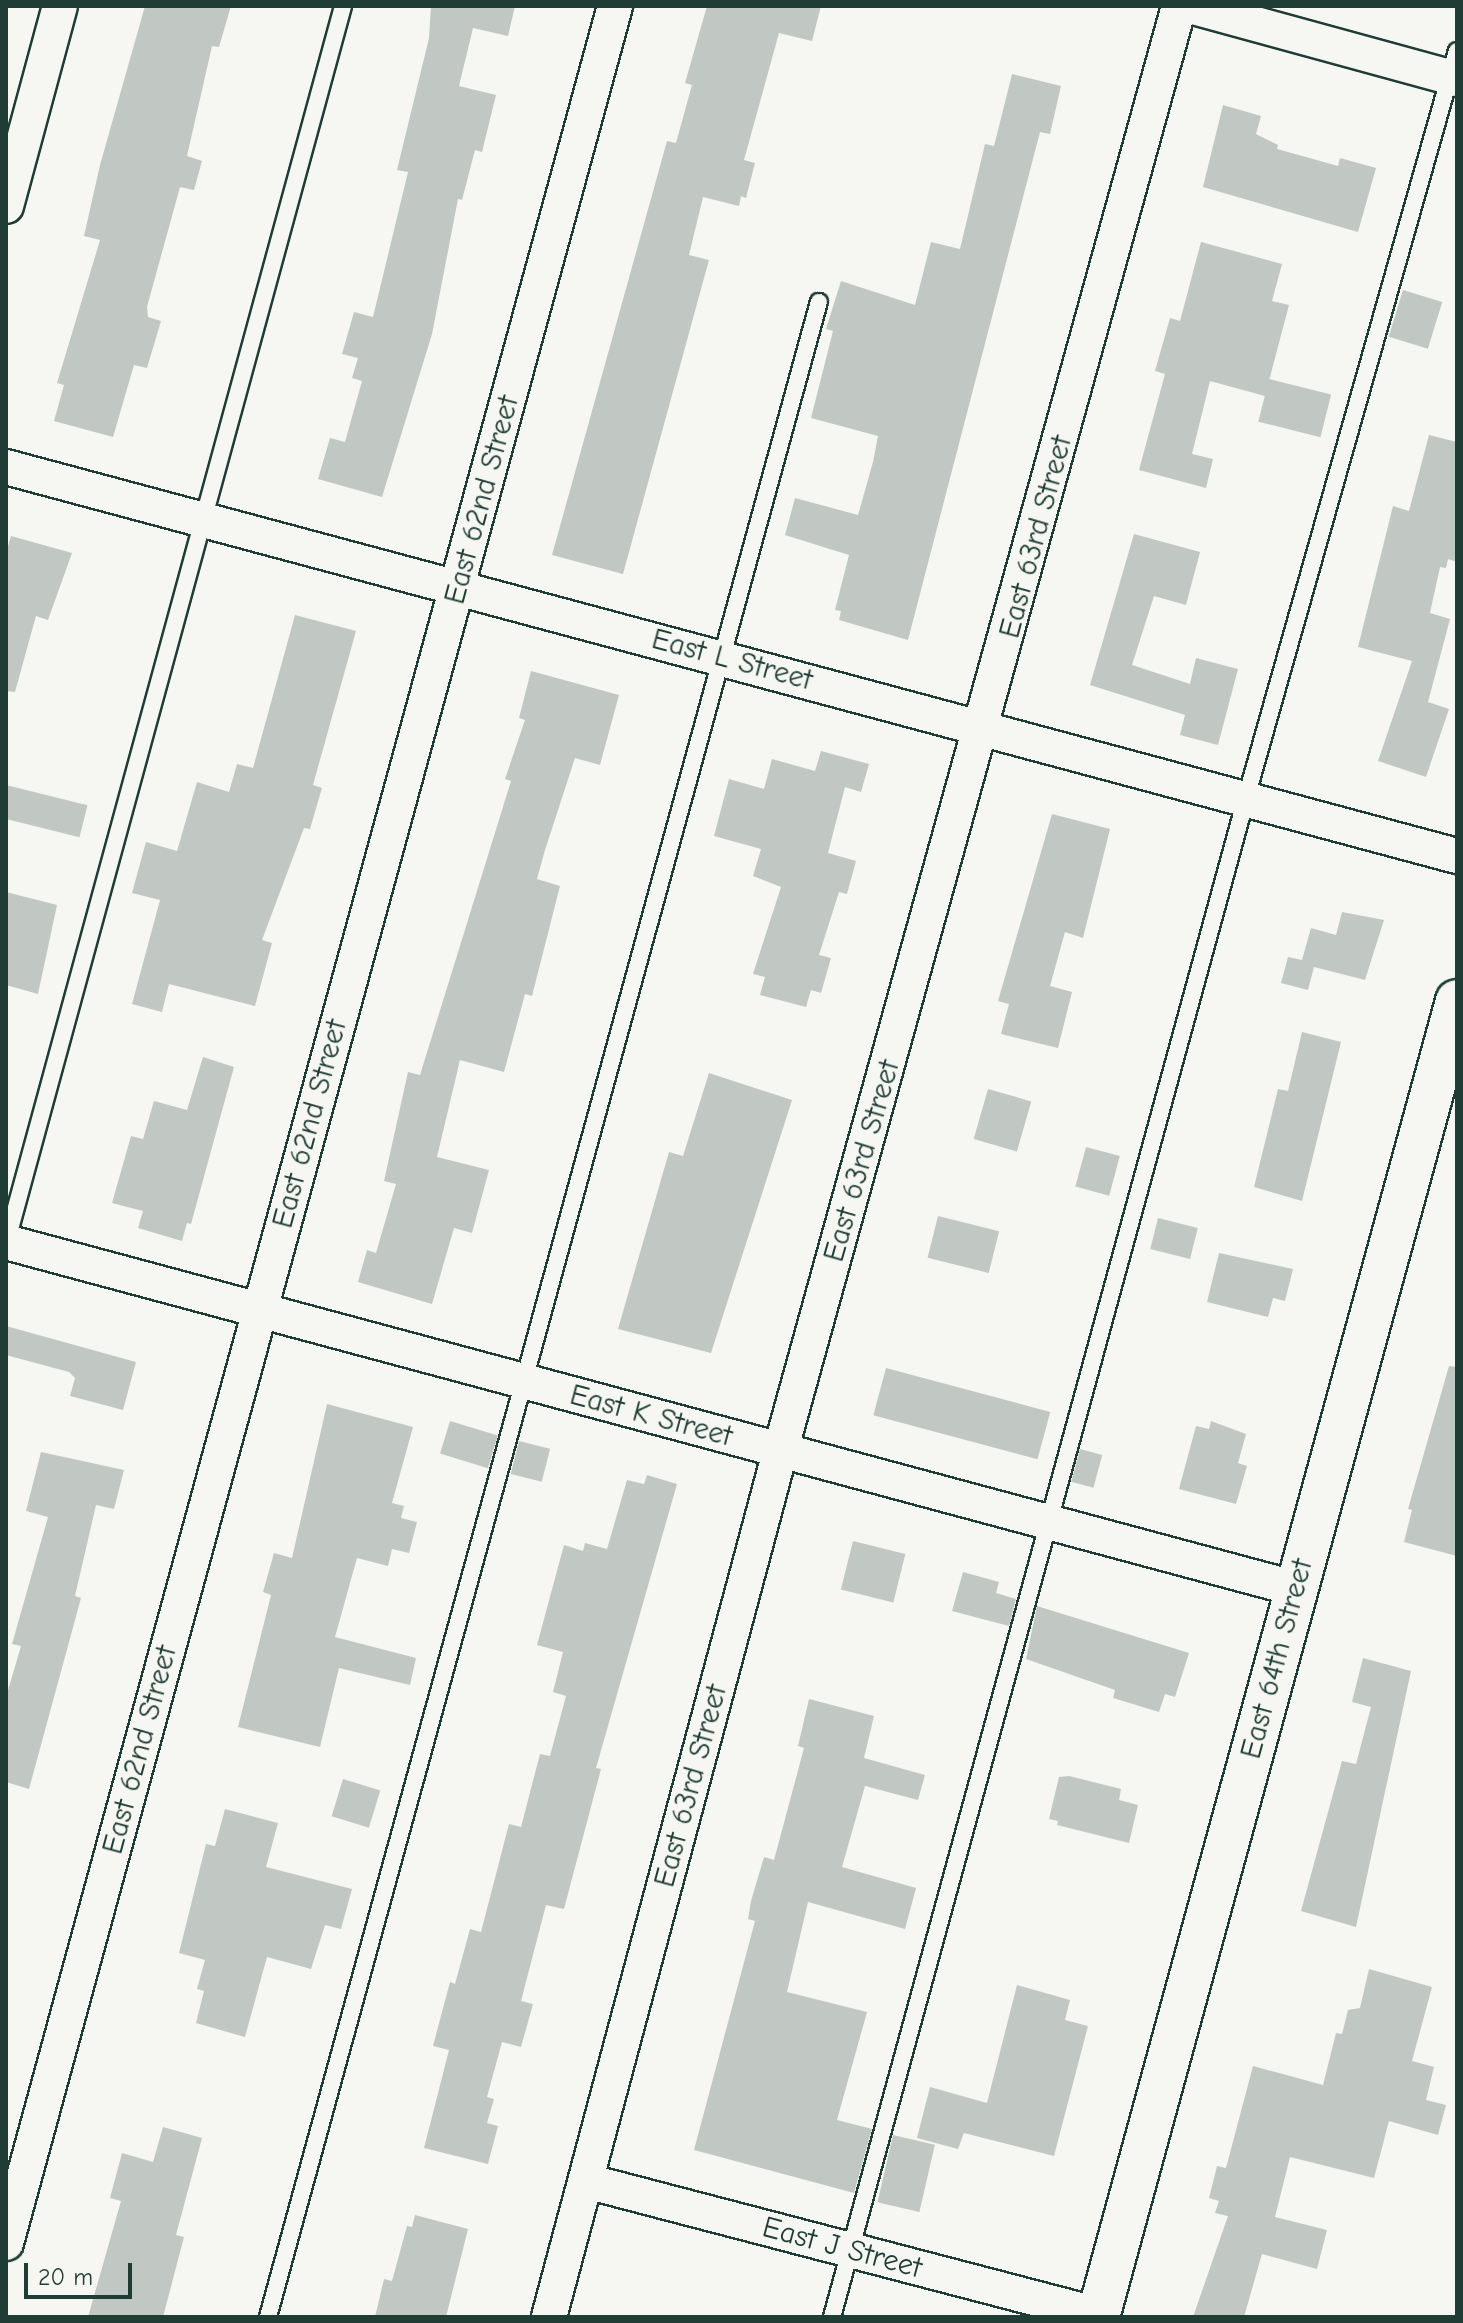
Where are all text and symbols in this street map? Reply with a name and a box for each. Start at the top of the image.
street label: East 62nd Street [437,392,527,608]
street label: East 63rd Street [992,432,1080,642]
street label: East L Street [648,621,816,699]
street label: East 62nd Street [265,1016,355,1232]
street label: East 63rd Street [816,1056,908,1266]
street label: East K Street [566,1377,736,1455]
street label: East 64th Street [1233,1555,1321,1763]
street label: East 62nd Street [95,1642,185,1858]
street label: East 63rd Street [647,1681,735,1891]
street label: East J Street [758,2209,926,2287]
scale bar [28,2247,136,2297]
text: 20 m [38,2263,93,2291]

